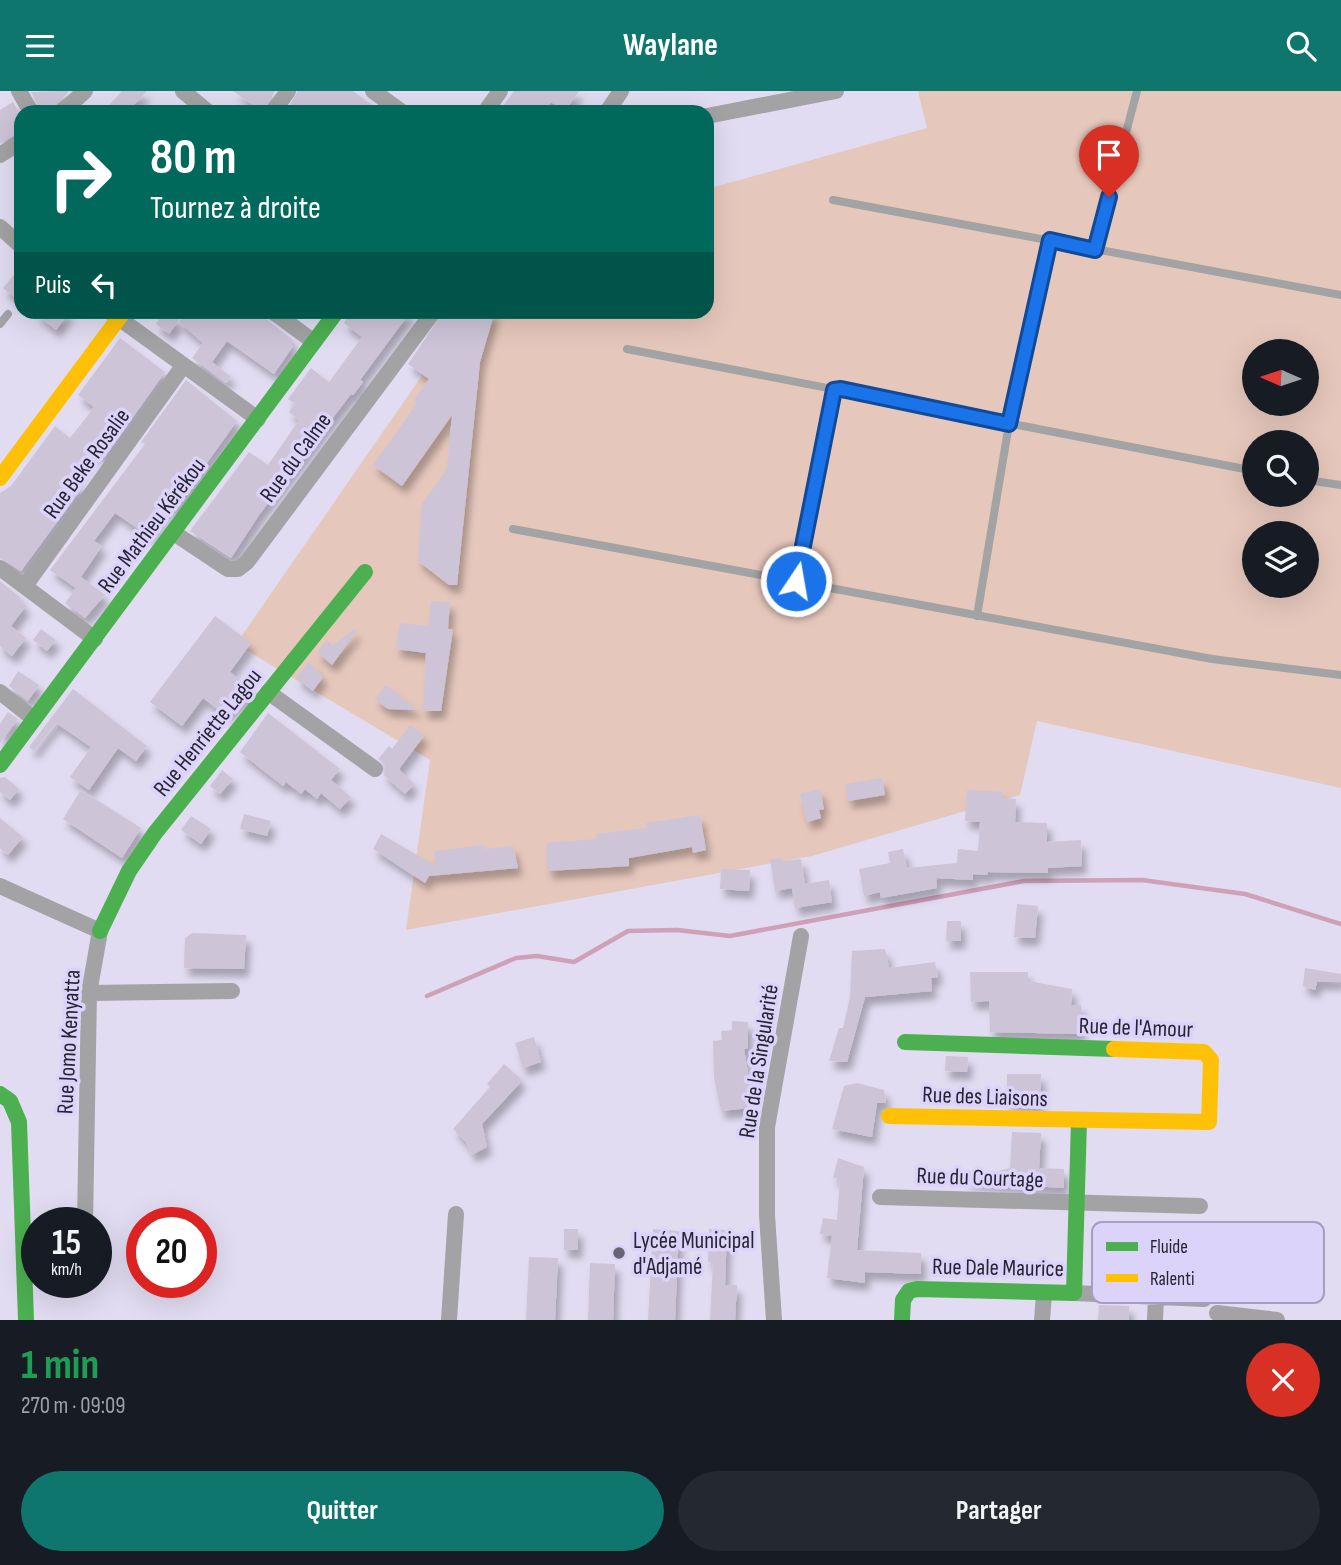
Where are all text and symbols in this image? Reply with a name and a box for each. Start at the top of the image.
text: Waylane [623,26,718,65]
icon: menu [21,27,59,65]
icon: search [1282,27,1320,65]
pin [1079,125,1139,197]
text: 80 m [150,129,237,188]
icon: right [35,133,126,224]
icon: arrive [1090,136,1128,174]
text: Tournez à droite [150,189,321,228]
icon: left [85,266,123,304]
text: Puis [35,270,71,301]
north arrow [1242,339,1320,417]
map controls [1242,339,1319,598]
street label: Rue Beke Rosalie [38,403,136,524]
street label: Rue du Calme [254,407,338,508]
button: search [1242,430,1319,507]
street label: Rue Mathieu Kérékou [92,453,212,599]
button: layers [1242,521,1319,598]
position arrow [759,544,833,618]
street label: Rue Henriette Lagou [148,663,268,802]
street label: Rue Jomo Kenyatta [51,969,87,1115]
street label: Rue de la Singularité [733,982,785,1140]
street label: Rue de l'Amour [1078,1012,1194,1044]
street label: Rue des Liaisons [922,1081,1048,1113]
street label: Rue du Courtage [916,1162,1044,1194]
speed limit sign: 20 [126,1207,217,1298]
text: 15 [52,1222,81,1265]
legend [1092,1222,1324,1303]
place label: Lycée Municipal d'Adjamé [633,1227,754,1281]
text: Fluide [1150,1236,1188,1259]
marker: Lycée Municipal d'Adjamé [611,1245,627,1261]
street label: Rue Dale Maurice [932,1253,1064,1283]
text: km/h [51,1259,82,1280]
text: Ralenti [1150,1268,1195,1291]
text: 1 min [21,1340,99,1391]
button: close [1246,1343,1320,1417]
text: 270 m · 09:09 [21,1392,125,1420]
button: Quitter [21,1471,664,1551]
button: Partager [678,1471,1320,1551]

